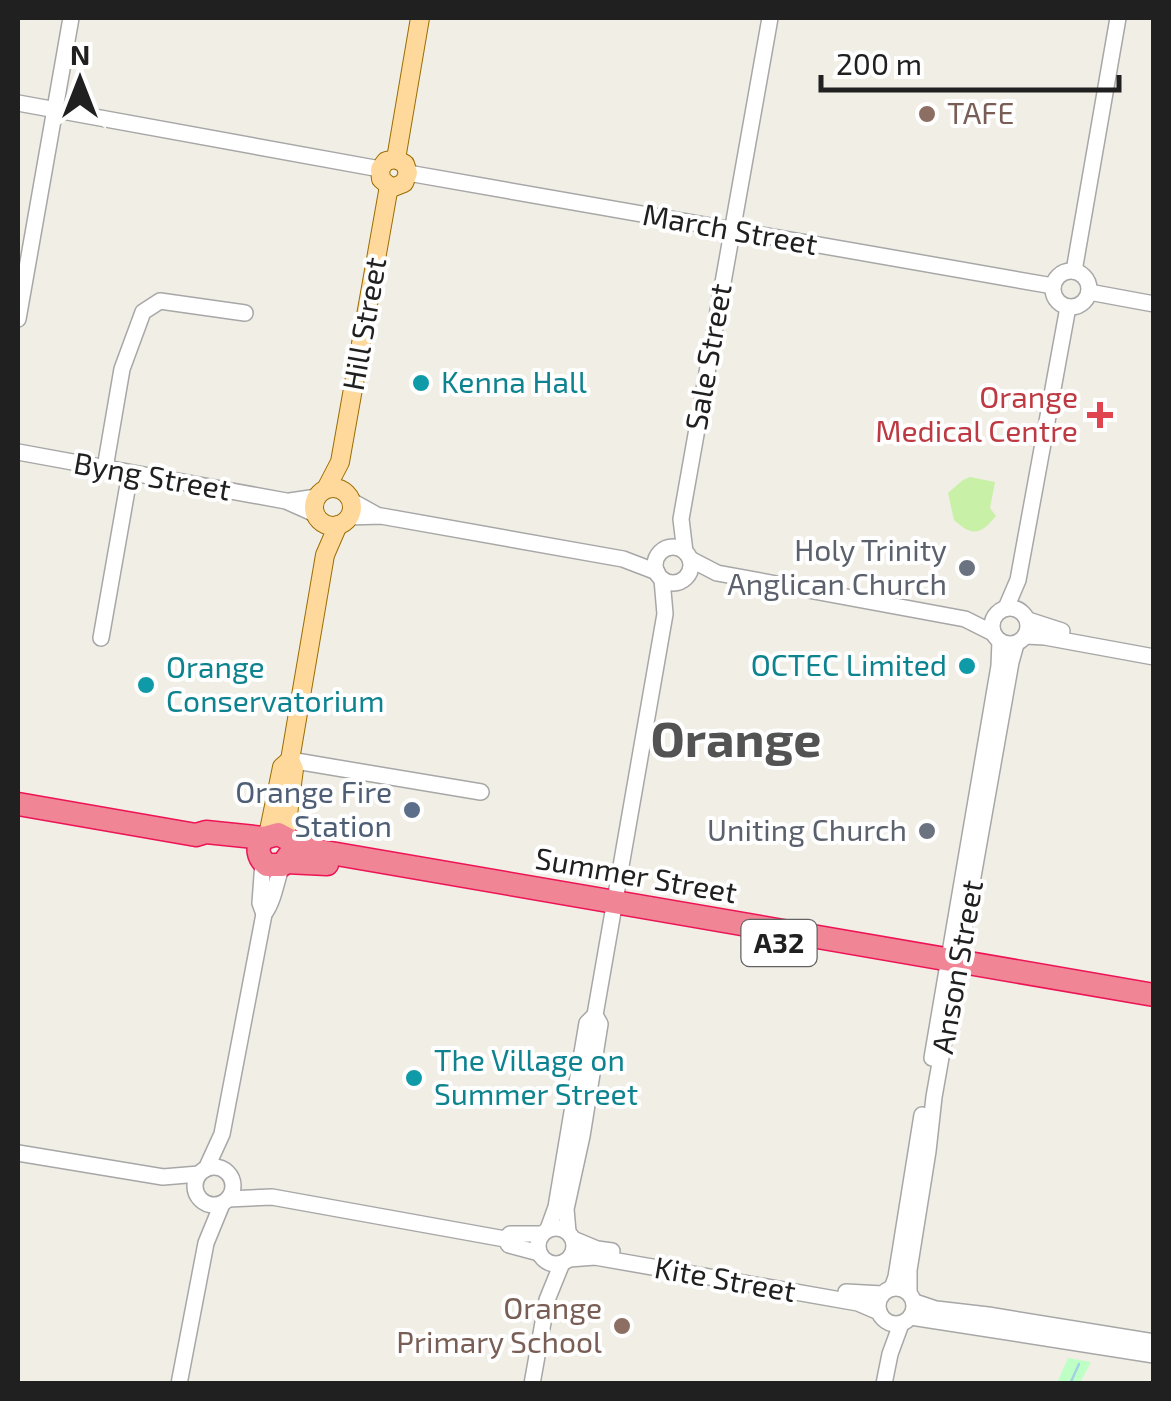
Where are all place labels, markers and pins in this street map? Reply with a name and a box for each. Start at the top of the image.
place label: TAFE [947,94,1014,130]
marker: TAFE [916,103,938,125]
place label: Kenna Hall [441,363,587,399]
marker: Kenna Hall [410,372,432,394]
place label: Orange Medical Centre [875,378,1078,448]
marker: Orange Medical Centre [1087,402,1113,428]
place label: Holy Trinity Anglican Church [727,531,947,601]
marker: Holy Trinity Anglican Church [956,557,978,579]
place label: OCTEC Limited [751,646,947,682]
place label: Orange Conservatorium [166,648,385,718]
marker: OCTEC Limited [956,655,978,677]
marker: Orange Conservatorium [135,674,157,696]
place label: Orange Fire Station [235,773,392,843]
marker: Orange Fire Station [401,799,423,821]
place label: Uniting Church [707,811,907,847]
marker: Uniting Church [916,820,938,842]
place label: The Village on Summer Street [434,1041,638,1111]
marker: The Village on Summer Street [403,1067,425,1089]
place label: Orange Primary School [396,1289,602,1359]
marker: Orange Primary School [611,1315,633,1337]

